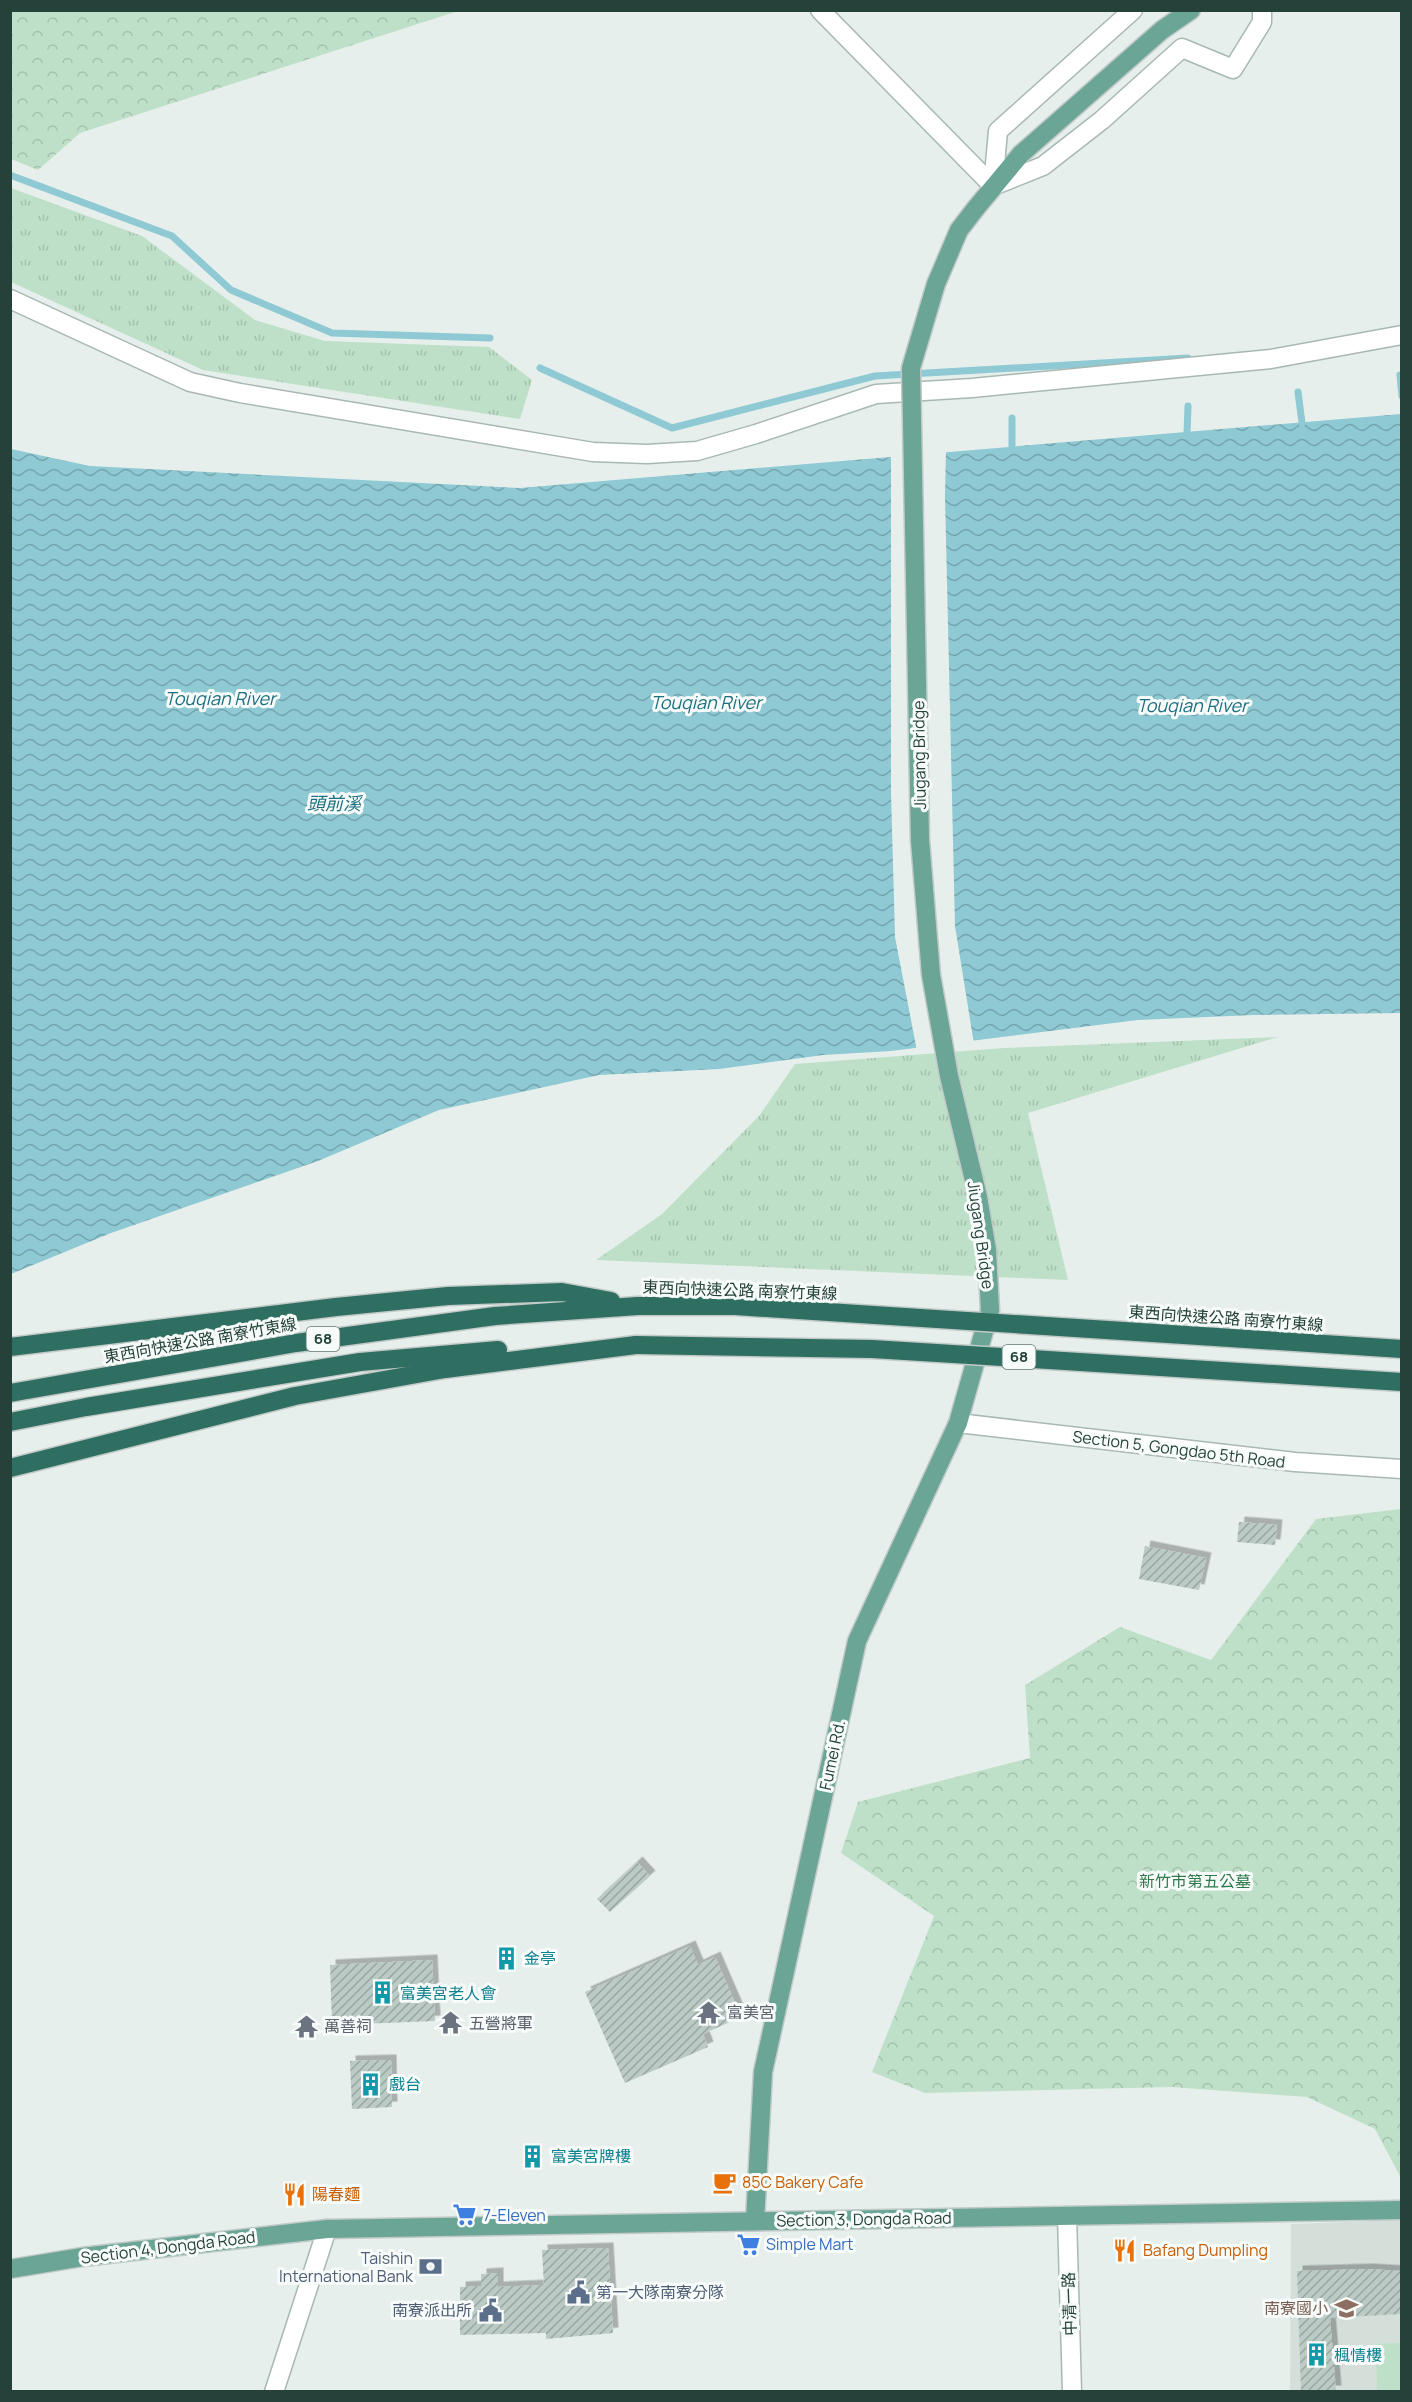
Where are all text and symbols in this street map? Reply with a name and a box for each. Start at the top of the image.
water label: Touqian River [164,686,278,710]
water label: Touqian River [650,690,764,714]
water label: Touqian River [1136,693,1250,717]
street label: Jiugang Bridge [907,700,931,810]
water label: 頭前溪 [307,791,364,815]
street label: Jiugang Bridge [963,1180,999,1290]
street label: 東西向快速公路 南寮竹東線 [642,1276,838,1304]
street label: 東西向快速公路 南寮竹東線 [1128,1300,1324,1336]
street label: 東西向快速公路 南寮竹東線 [102,1312,298,1368]
road number: 68 [306,1327,340,1351]
road number: 68 [1002,1345,1036,1369]
street label: Section 5, Gongdao 5th Road [1071,1425,1287,1473]
street label: Fumei Rd. [814,1718,850,1792]
park label: 新竹市第五公墓 [1139,1870,1251,1892]
building icon: 金亭 [493,1945,519,1971]
place label: 金亭 [524,1947,556,1969]
building icon: 富美宮老人會 [369,1980,395,2006]
place label: 富美宮老人會 [400,1982,496,2004]
temple icon: 富美宮 [696,1999,722,2025]
place label: 富美宮 [727,2001,775,2023]
temple icon: 五營將軍 [438,2010,464,2036]
place label: 五營將軍 [469,2012,533,2034]
temple icon: 萬善祠 [293,2013,319,2039]
place label: 萬善祠 [324,2015,372,2037]
building icon: 戲台 [358,2071,384,2097]
place label: 戲台 [389,2073,421,2095]
building icon: 富美宮牌樓 [520,2143,546,2169]
place label: 富美宮牌樓 [551,2145,631,2167]
cafe icon: 85C Bakery Cafe [711,2169,737,2195]
place label: 85C Bakery Cafe [742,2171,863,2193]
restaurant icon: 陽春麵 [281,2181,307,2207]
place label: 陽春麵 [312,2183,360,2205]
supermarket icon: 7-Eleven [452,2202,478,2228]
place label: 7-Eleven [483,2204,546,2226]
street label: Section 3, Dongda Road [776,2206,952,2232]
street label: Section 4, Dongda Road [80,2225,256,2269]
supermarket icon: Simple Mart [735,2231,761,2257]
place label: Simple Mart [766,2233,853,2255]
restaurant icon: Bafang Dumpling [1112,2237,1138,2263]
place label: Bafang Dumpling [1143,2239,1268,2261]
place label: Taishin International Bank [279,2247,414,2287]
bank icon: Taishin International Bank [418,2254,444,2280]
street label: 中清一路 [1057,2272,1081,2336]
public building icon: 第一大隊南寮分隊 [565,2279,591,2305]
place label: 第一大隊南寮分隊 [596,2281,724,2303]
school or university icon: 南寮國小 [1333,2295,1359,2321]
public building icon: 南寮派出所 [477,2297,503,2323]
place label: 南寮國小 [1264,2297,1328,2319]
place label: 南寮派出所 [392,2299,472,2321]
building icon: 楓情樓 [1303,2342,1329,2368]
place label: 楓情樓 [1334,2344,1382,2366]

